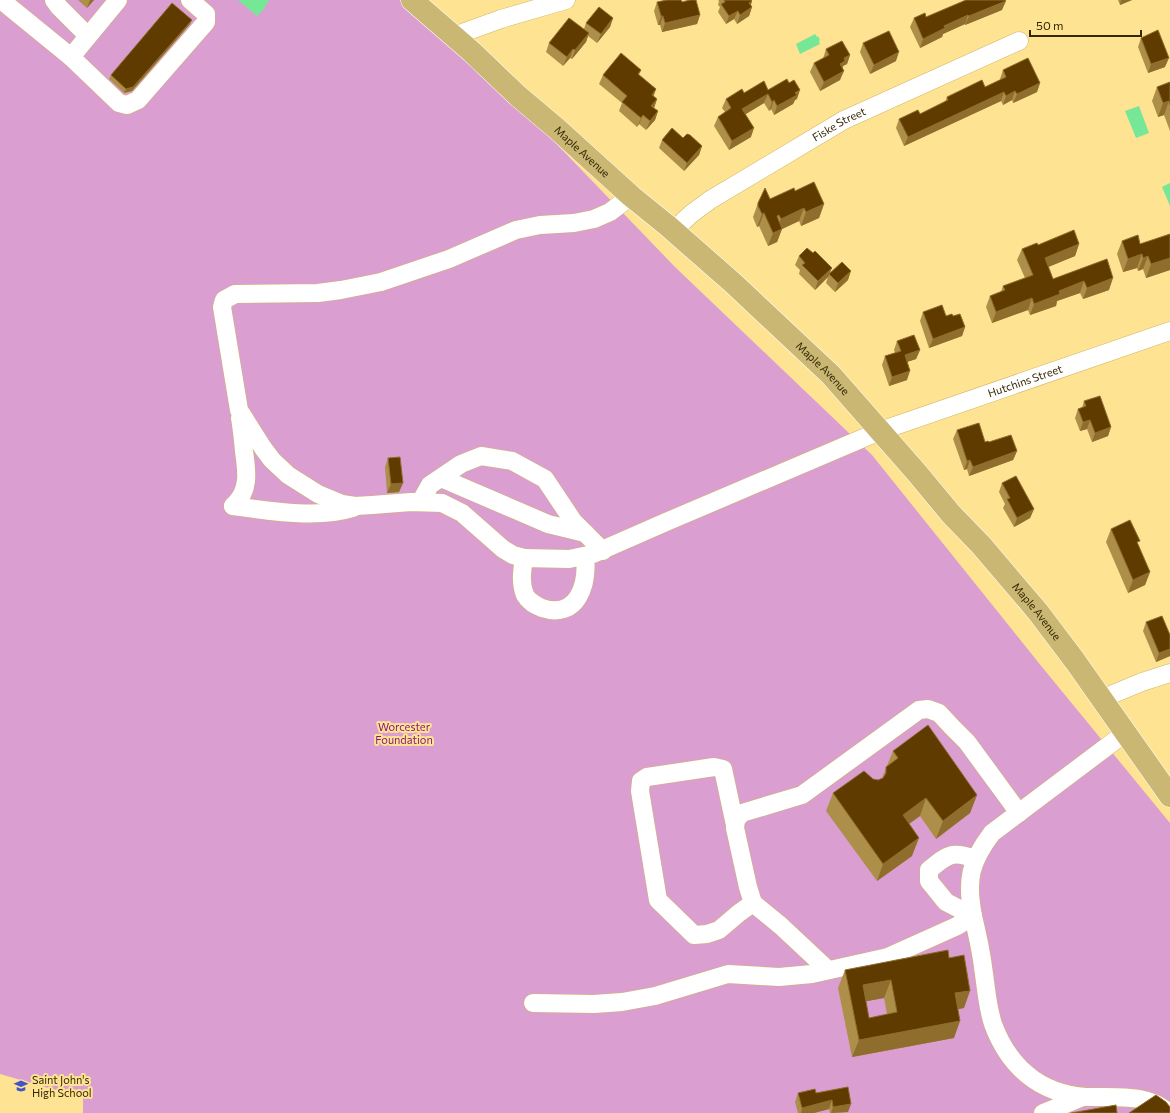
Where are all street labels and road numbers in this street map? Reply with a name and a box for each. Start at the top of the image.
street label: Fiske Street [810,104,868,144]
street label: Maple Avenue [552,123,613,180]
street label: Maple Avenue [794,339,853,398]
street label: Hutchins Street [986,361,1064,399]
street label: Maple Avenue [1010,580,1064,643]

